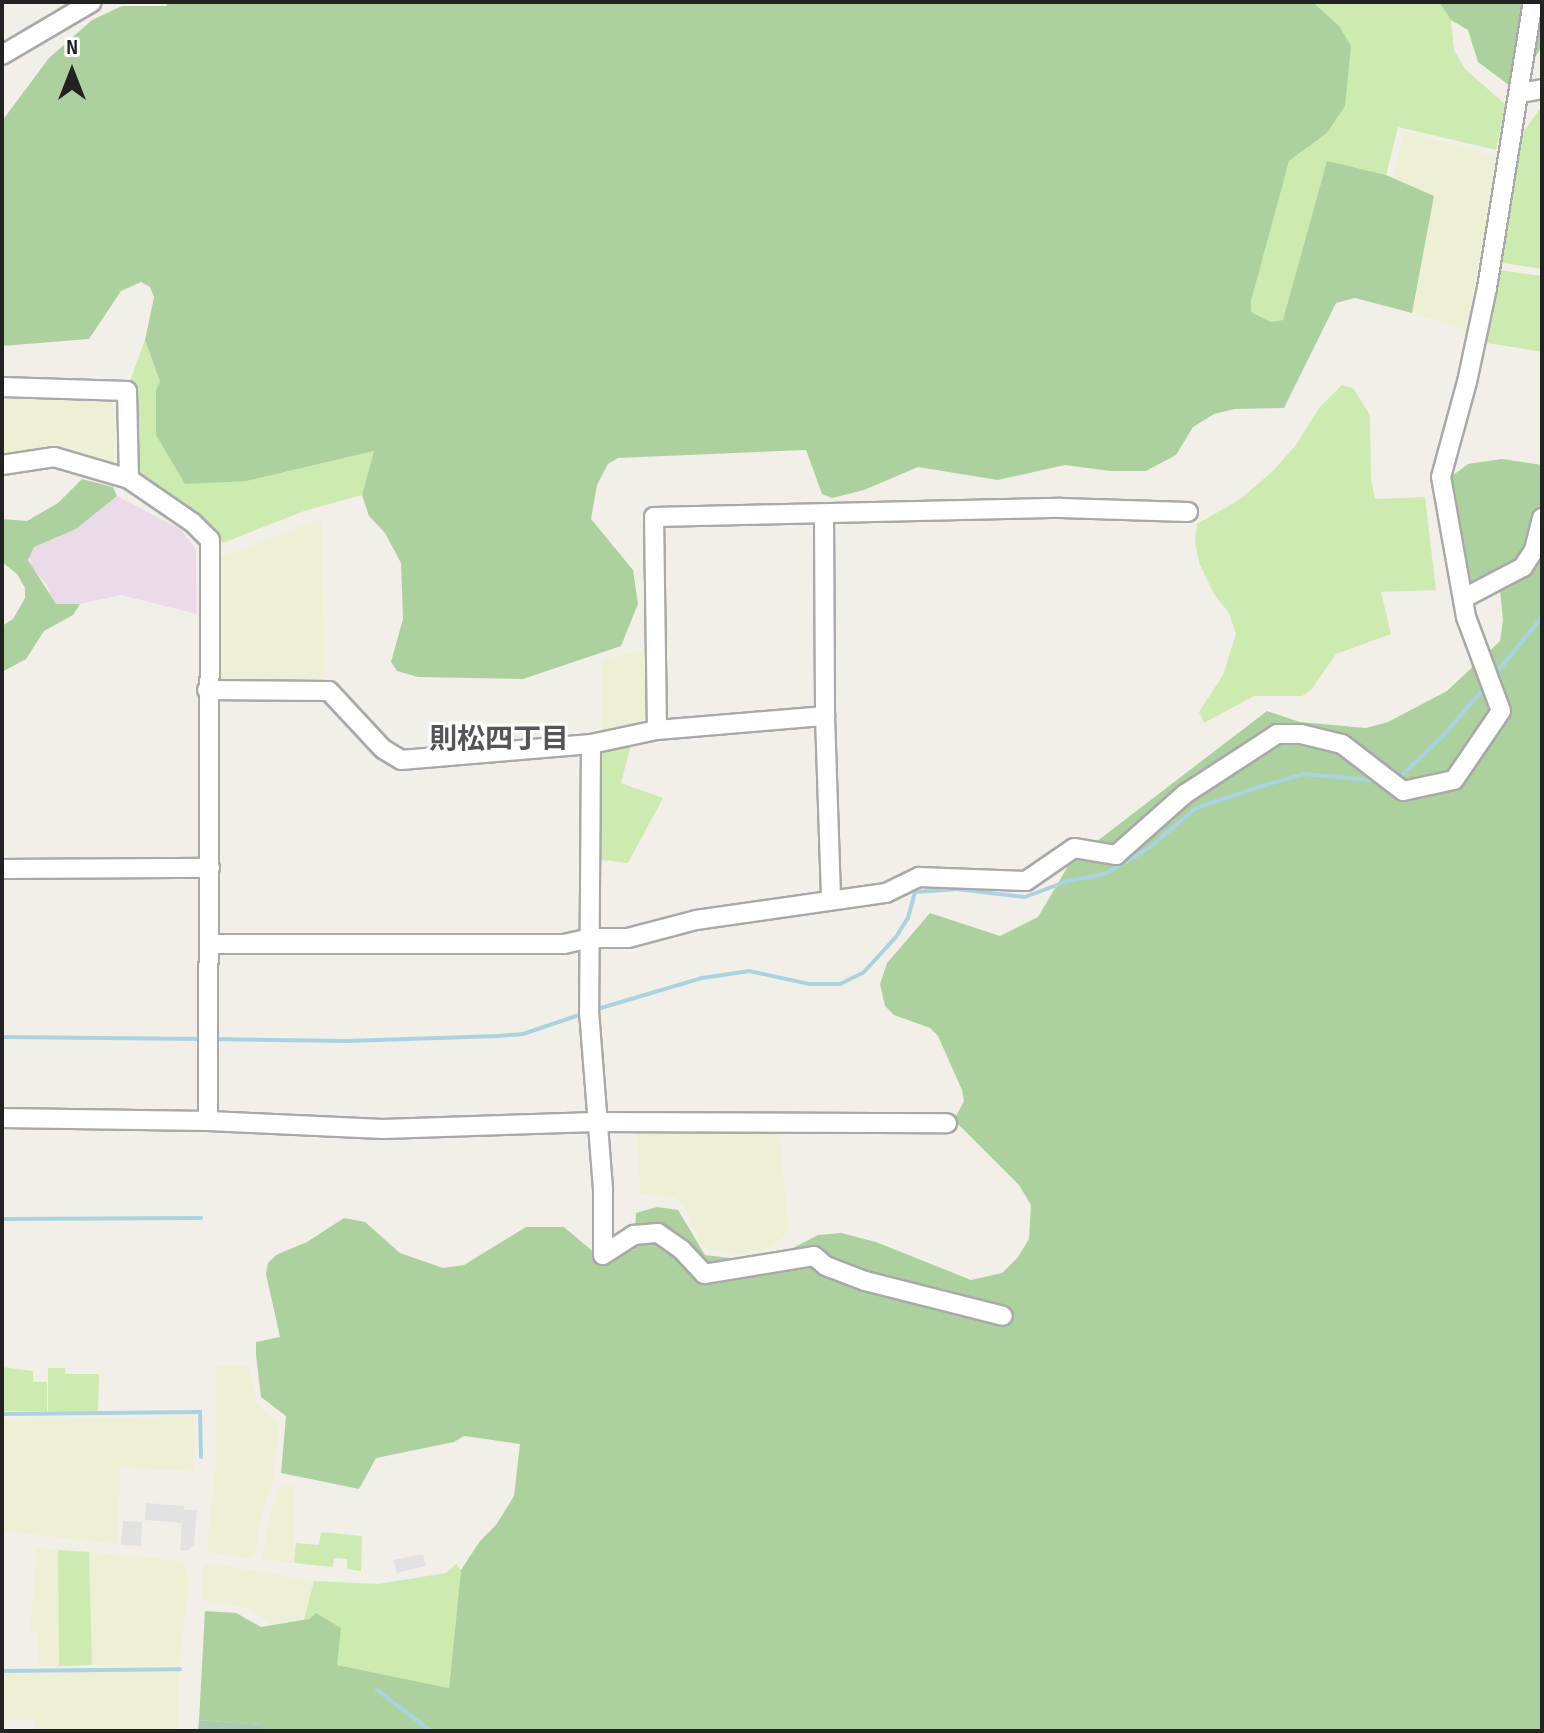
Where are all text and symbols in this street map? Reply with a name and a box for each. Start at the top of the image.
north arrow [32,32,112,112]
text: N [66,34,78,61]
district label: 則松四丁目 [429,723,569,757]

